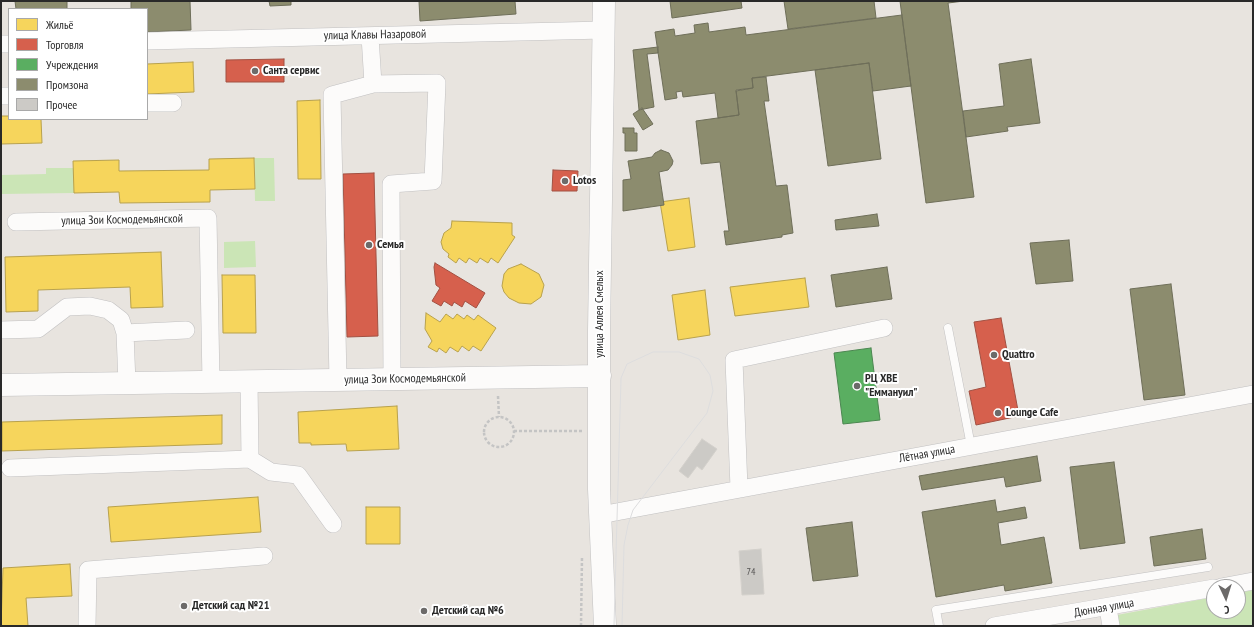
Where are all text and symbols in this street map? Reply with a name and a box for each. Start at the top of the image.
legend [8,8,148,120]
text: Жильё [46,17,73,32]
street label: улица Клавы Назаровой [324,27,426,43]
text: Торговля [46,37,84,52]
text: Учреждения [46,57,98,72]
place label: Санта сервис [263,64,319,78]
marker: Санта сервис [250,66,260,76]
text: Промзона [46,77,88,92]
text: Прочее [46,97,77,112]
place label: Lotos [573,174,596,188]
marker: Lotos [560,176,570,186]
street label: улица Зои Космодемьянской [61,212,183,228]
place label: Семья [377,238,404,252]
marker: Семья [364,240,374,250]
street label: улица Аллея Смелых [593,270,607,358]
place label: Quattro [1002,348,1035,362]
marker: Quattro [989,350,999,360]
street label: улица Зои Космодемьянской [344,371,466,387]
place label: РЦ ХВЕ "Еммануил" [865,372,918,400]
marker: РЦ ХВЕ "Еммануил" [852,381,862,391]
place label: Lounge Cafe [1006,406,1058,420]
marker: Lounge Cafe [993,408,1003,418]
street label: Лётная улица [898,442,956,466]
house number: 74 [747,566,755,578]
north arrow [1206,579,1246,619]
street label: Дюнная улица [1073,596,1135,620]
place label: Детский сад №21 [192,599,269,613]
marker: Детский сад №21 [179,601,189,611]
text: С [1224,603,1230,617]
place label: Детский сад №6 [432,604,504,618]
marker: Детский сад №6 [419,606,429,616]

